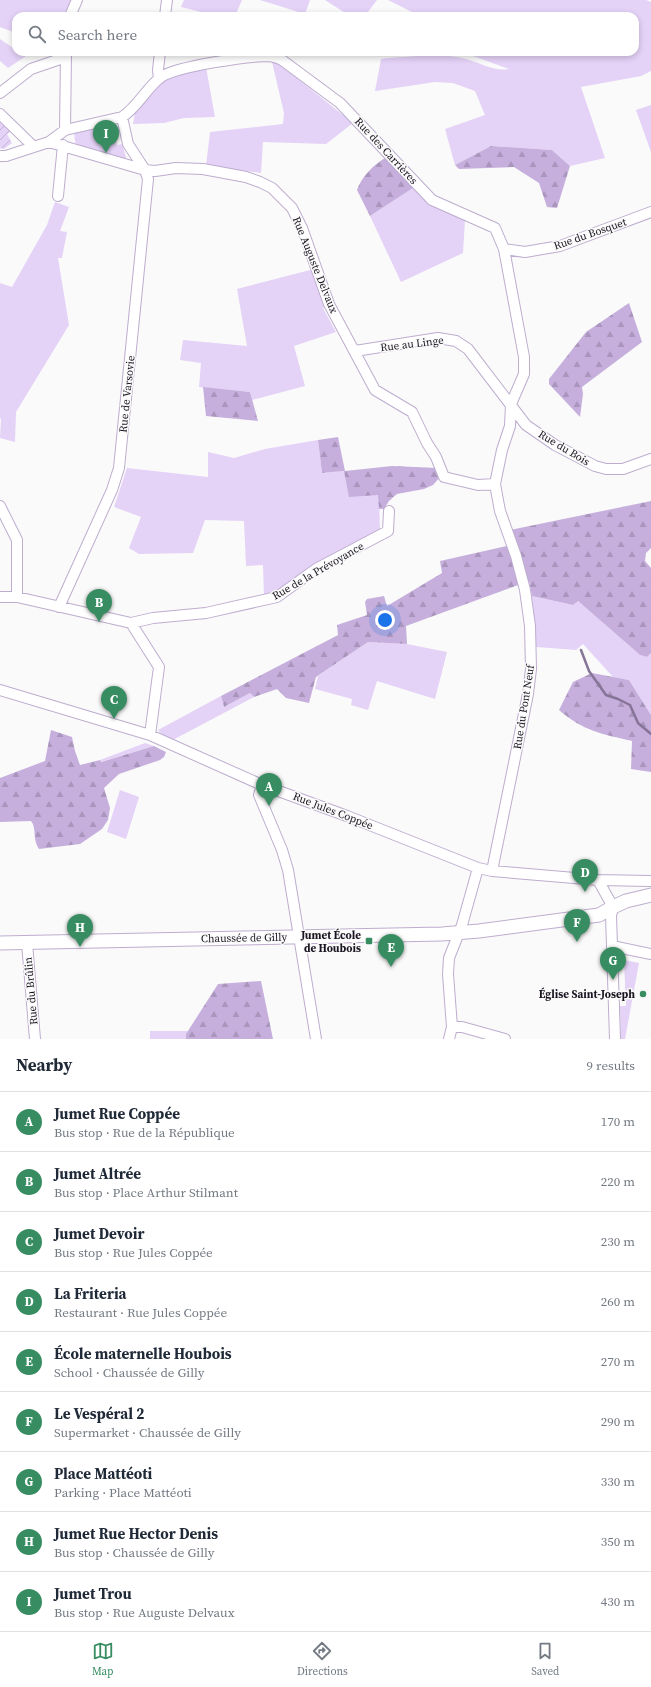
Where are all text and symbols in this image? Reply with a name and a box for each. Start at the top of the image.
search box [12,12,639,56]
icon: search [26,23,48,45]
text: Search here [58,24,137,45]
street label: Rue des Carrières [351,114,421,188]
pin: I [93,120,119,153]
street label: Rue Auguste Delvaux [289,214,341,316]
street label: Rue du Bosquet [552,214,629,253]
street label: Rue au Linge [379,333,445,355]
street label: Rue de Varsovie [115,354,139,433]
street label: Rue du Bois [535,427,593,469]
street label: Rue de la Prévoyance [269,538,367,603]
pin: B [86,589,112,622]
your location [375,610,395,630]
street label: Rue du Pont Neuf [510,662,538,750]
pin: C [101,686,127,719]
pin: A [256,773,282,806]
street label: Rue Jules Coppée [291,789,376,833]
pin: D [572,859,598,892]
pin: F [564,909,590,942]
pin: H [67,914,93,947]
place label: Jumet École de Houbois [300,928,361,956]
street label: Chaussée de Gilly [201,930,288,946]
pin: E [378,934,404,967]
marker: Jumet École de Houbois [364,936,374,946]
pin: G [600,947,626,980]
street label: Rue du Brûlin [21,956,41,1025]
place label: Église Saint-Joseph [539,987,635,1002]
marker: Église Saint-Joseph [638,989,648,999]
text: Nearby [16,1053,72,1077]
text: 9 results [587,1057,635,1074]
text: Jumet Rue Coppée [54,1103,180,1124]
text: A [25,1113,33,1130]
text: 170 m [601,1113,635,1130]
text: Bus stop · Rue de la République [54,1124,235,1141]
text: Jumet Altrée [54,1163,141,1184]
text: B [25,1173,33,1190]
text: 220 m [601,1173,635,1190]
text: Bus stop · Place Arthur Stilmant [54,1184,238,1201]
text: Jumet Devoir [54,1223,145,1244]
text: C [25,1233,33,1250]
text: 230 m [601,1233,635,1250]
text: Bus stop · Rue Jules Coppée [54,1244,213,1261]
text: La Friteria [54,1283,127,1304]
text: D [24,1293,34,1310]
text: 260 m [601,1293,635,1310]
text: Restaurant · Rue Jules Coppée [54,1304,227,1321]
text: École maternelle Houbois [54,1343,232,1364]
text: E [25,1353,33,1370]
text: 270 m [601,1353,635,1370]
text: School · Chaussée de Gilly [54,1364,204,1381]
text: Le Vespéral 2 [54,1403,144,1424]
text: F [25,1413,33,1430]
text: 290 m [601,1413,635,1430]
text: Supermarket · Chaussée de Gilly [54,1424,241,1441]
text: Place Mattéoti [54,1463,152,1484]
text: G [25,1473,33,1490]
text: 330 m [601,1473,635,1490]
text: Parking · Place Mattéoti [54,1484,192,1501]
text: Jumet Rue Hector Denis [54,1523,218,1544]
text: H [24,1533,34,1550]
text: 350 m [601,1533,635,1550]
text: Bus stop · Chaussée de Gilly [54,1544,214,1561]
text: Jumet Trou [54,1583,132,1604]
text: I [26,1593,32,1610]
text: 430 m [601,1593,635,1610]
text: Bus stop · Rue Auguste Delvaux [54,1604,235,1621]
tab: Map [92,1640,114,1679]
tab: Directions [297,1640,348,1679]
tab: Saved [531,1640,559,1679]

